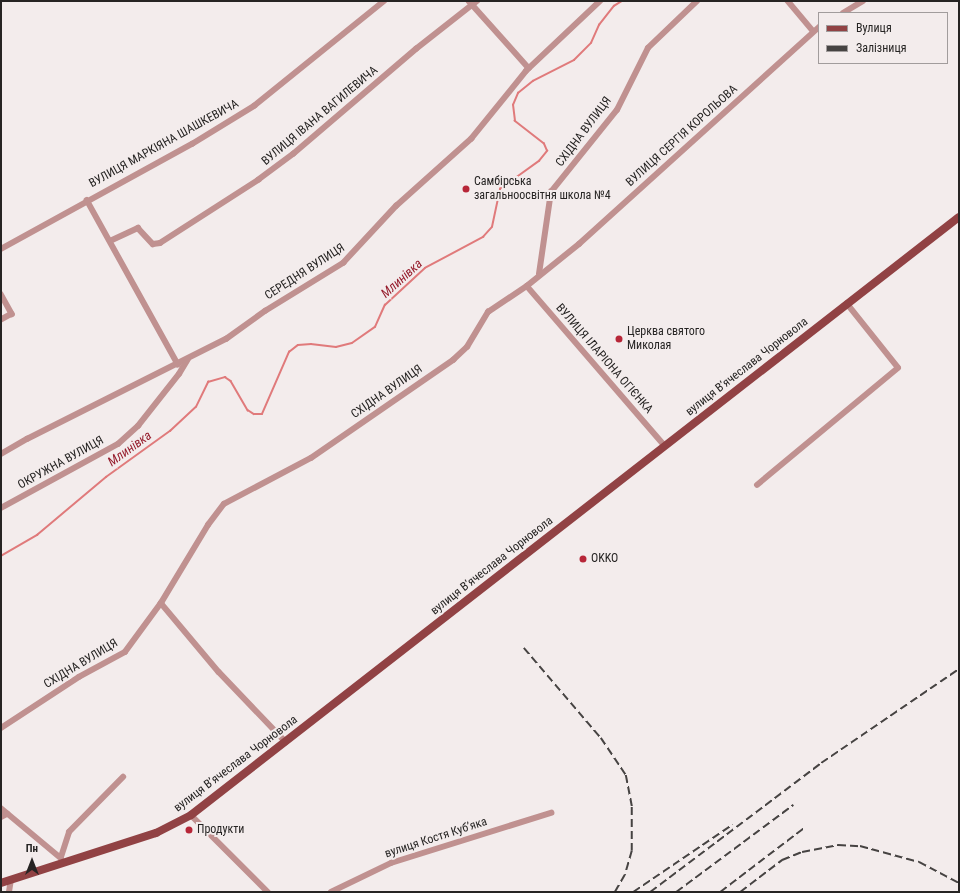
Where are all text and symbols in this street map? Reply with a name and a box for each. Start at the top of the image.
legend [818,12,948,64]
text: Вулиця [856,21,892,35]
text: Залізниця [856,41,907,55]
street label: ВУЛИЦЯ ІВАНА ВАГИЛЕВИЧА [259,63,381,169]
street label: ВУЛИЦЯ СЕРГІЯ КОРОЛЬОВА [623,82,741,190]
street label: СХІДНА ВУЛИЦЯ [553,94,615,170]
street label: ВУЛИЦЯ МАРКІЯНА ШАШКЕВИЧА [87,97,241,191]
place label: Самбірська загальноосвітня школа №4 [474,175,611,203]
marker: Самбірська загальноосвітня школа №4 [461,184,471,194]
street label: СЕРЕДНЯ ВУЛИЦЯ [262,241,348,303]
water label: Млинівка [378,256,426,302]
street label: ВУЛИЦЯ ІЛАРІОНА ОГІЄНКА [552,301,656,417]
street label: вулиця Вʼячеслава Чорновола [683,315,811,419]
place label: Церква святого Миколая [627,325,705,353]
marker: Церква святого Миколая [614,334,624,344]
street label: СХІДНА ВУЛИЦЯ [349,362,425,422]
water label: Млинівка [105,428,155,470]
street label: ОКРУЖНА ВУЛИЦЯ [16,433,106,493]
street label: вулиця Вʼячеслава Чорновола [428,514,556,618]
place label: OKKO [591,552,618,566]
marker: OKKO [578,554,588,564]
street label: СХІДНА ВУЛИЦЯ [41,636,121,692]
street label: вулиця Вʼячеслава Чорновола [171,713,301,815]
street label: вулиця Костя Кубʼяка [383,815,489,861]
place label: Продукти [197,823,244,837]
marker: Продукти [184,825,194,835]
north arrow [12,841,52,881]
text: Пн [26,842,38,855]

